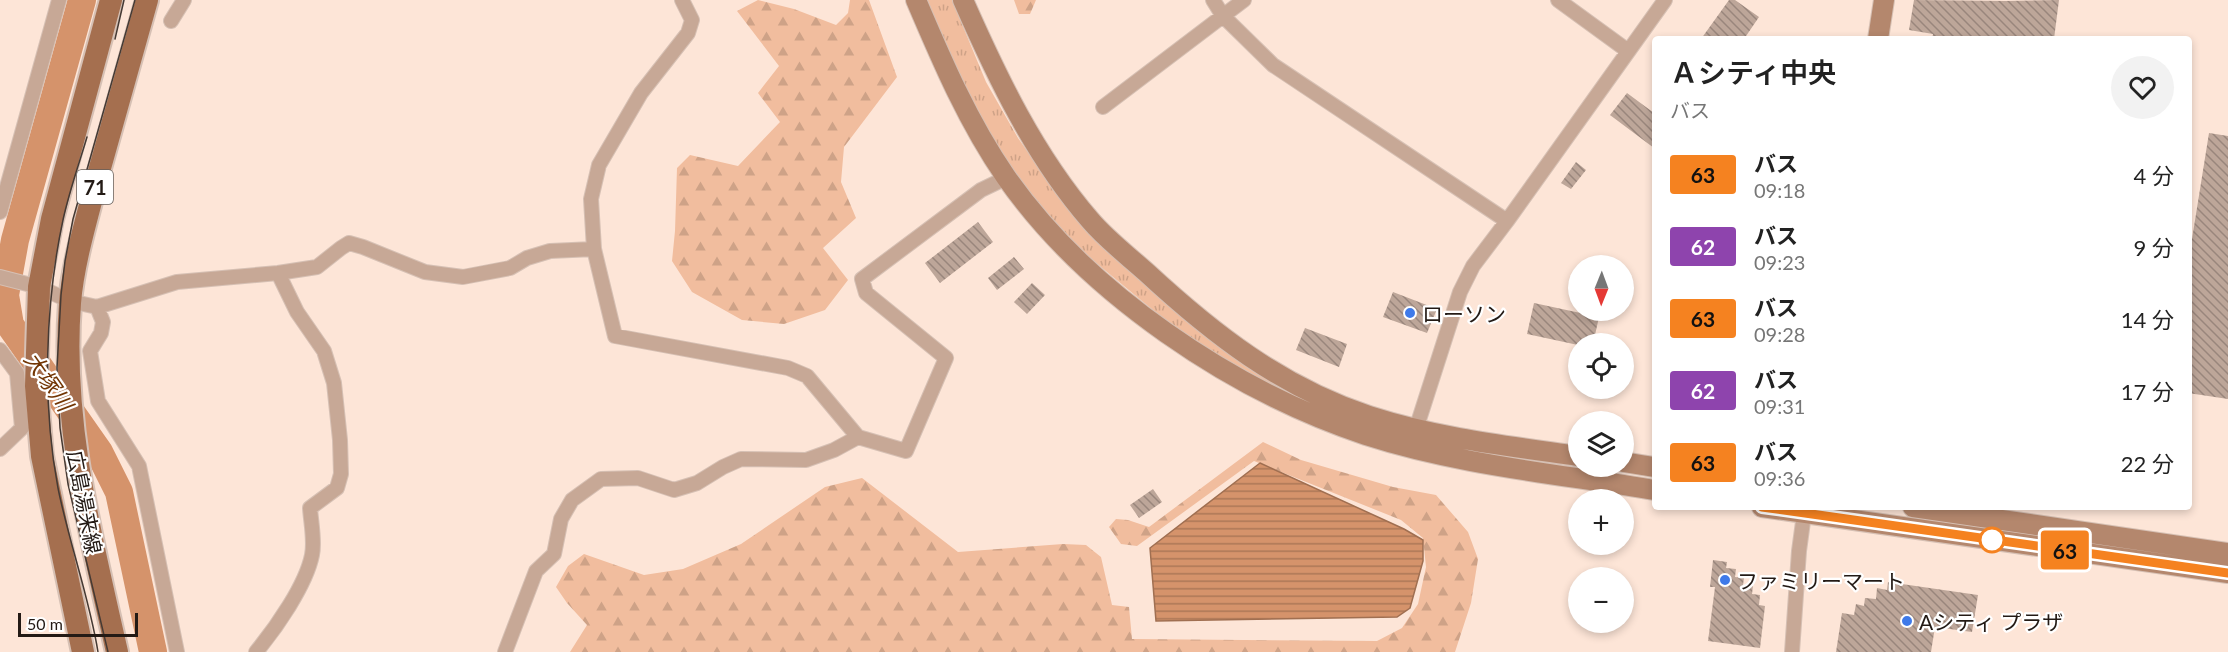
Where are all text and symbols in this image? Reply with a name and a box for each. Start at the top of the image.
text: Ａシティ中央 [1670,55,1836,89]
button: heart [2111,56,2174,119]
text: バス [1670,98,1710,122]
text: バス [1754,150,1798,177]
text: 63 [1691,162,1715,187]
text: 4 分 [2134,162,2174,189]
road number: 71 [77,170,113,204]
text: 09:18 [1754,178,1805,202]
text: バス [1754,222,1798,249]
text: 62 [1691,234,1715,259]
text: 9 分 [2134,234,2174,261]
text: 09:23 [1754,250,1805,274]
north arrow [1568,255,1634,321]
map controls [1568,255,1634,633]
text: バス [1754,294,1798,321]
place label: ローソン [1422,301,1506,326]
marker: ローソン [1403,306,1417,320]
text: 63 [1691,306,1715,331]
text: 14 分 [2121,306,2174,333]
text: 09:28 [1754,322,1805,346]
button: locate [1568,333,1634,399]
water label: 大塚川 [19,346,80,417]
text: バス [1754,366,1798,393]
text: 62 [1691,378,1715,403]
text: 17 分 [2121,378,2174,405]
text: 09:31 [1754,394,1805,418]
button: layers [1568,411,1634,477]
text: バス [1754,438,1798,465]
street label: 広島湯来線 [63,448,107,556]
text: 63 [1691,450,1715,475]
text: 22 分 [2121,450,2174,477]
text: 09:36 [1754,466,1805,490]
button: + [1568,489,1634,555]
unlabelled marker [1979,527,2005,553]
line badge: 63 [2038,530,2092,570]
text: 63 [2053,538,2077,563]
button: − [1568,567,1634,633]
place label: ファミリーマート [1737,568,1905,593]
marker: ファミリーマート [1718,573,1732,587]
place label: Aシティ プラザ [1919,609,2063,634]
scale bar [18,610,138,638]
text: 50 m [27,614,63,633]
marker: Aシティ プラザ [1900,614,1914,628]

